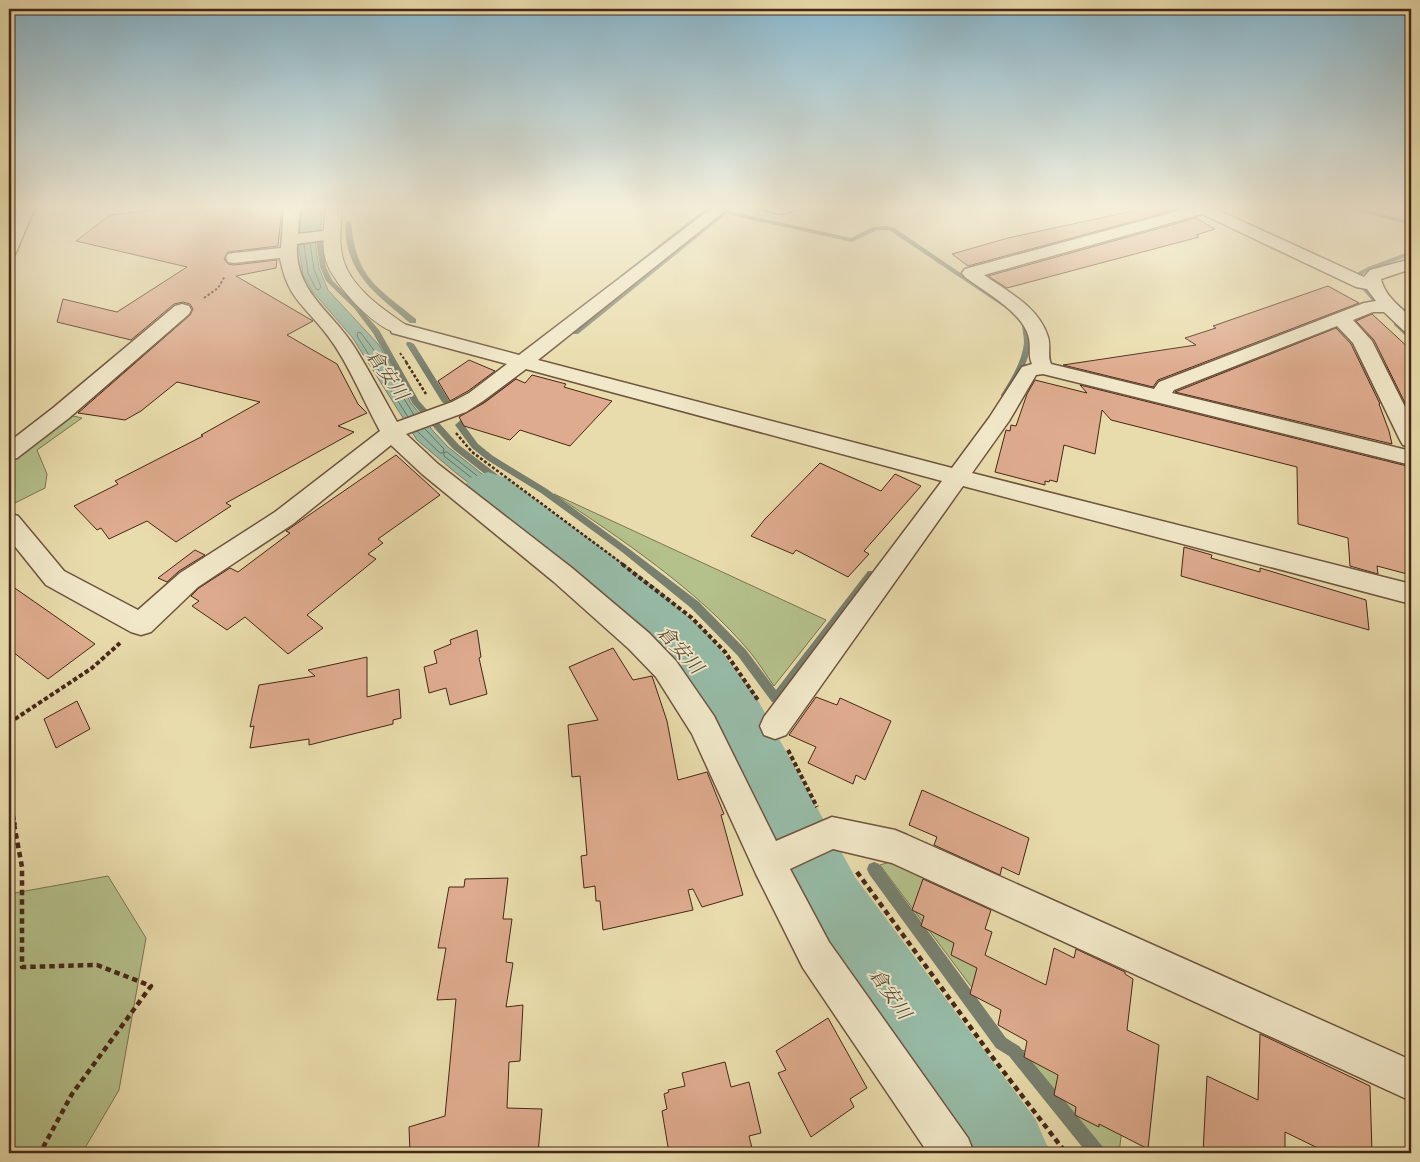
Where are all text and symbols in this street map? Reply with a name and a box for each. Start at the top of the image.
water label: 倉安川 [362,345,414,406]
water label: 倉安川 [653,621,709,680]
water label: 倉安川 [865,964,917,1025]

